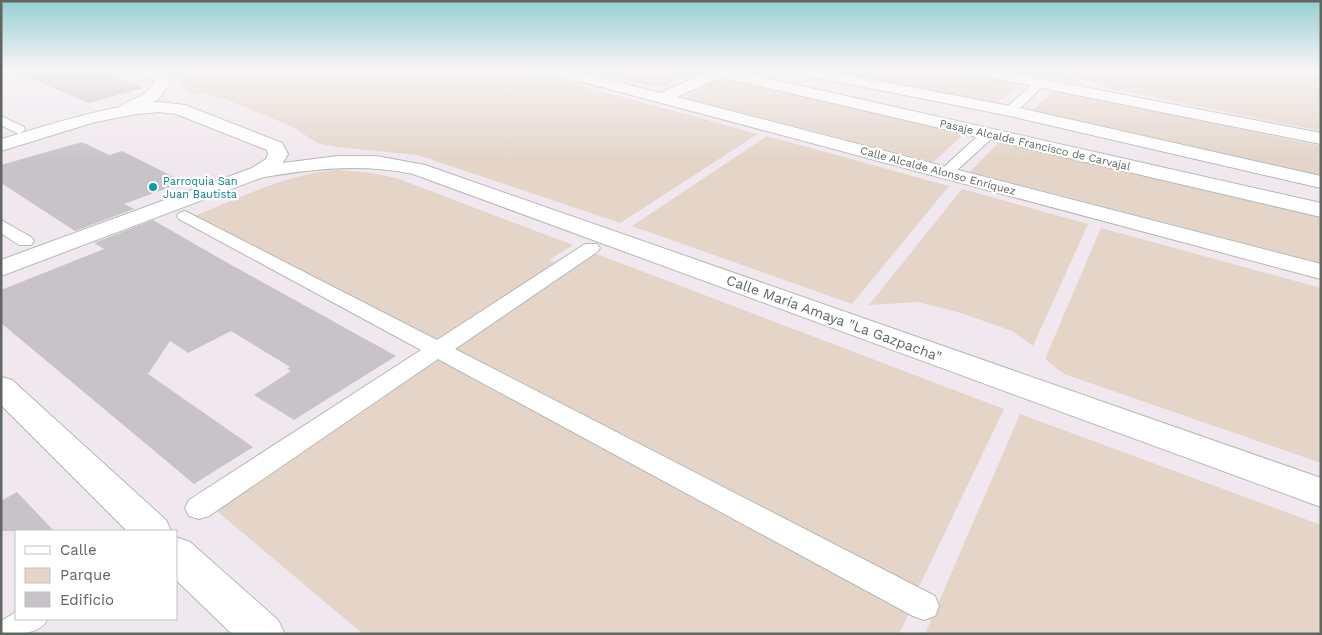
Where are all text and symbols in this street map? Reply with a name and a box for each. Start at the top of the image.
street label: Pasaje Alcalde Francisco de Carvajal [938,117,1132,173]
street label: Calle Alcalde Alonso Enríquez [859,144,1017,198]
place label: Parroquia San Juan Bautista [163,175,238,201]
marker: Parroquia San Juan Bautista [147,181,159,193]
street label: Calle María Amaya "La Gazpacha" [724,272,944,364]
legend [15,530,178,620]
text: Calle [60,541,97,559]
text: Parque [60,566,111,584]
text: Edificio [60,591,114,609]

